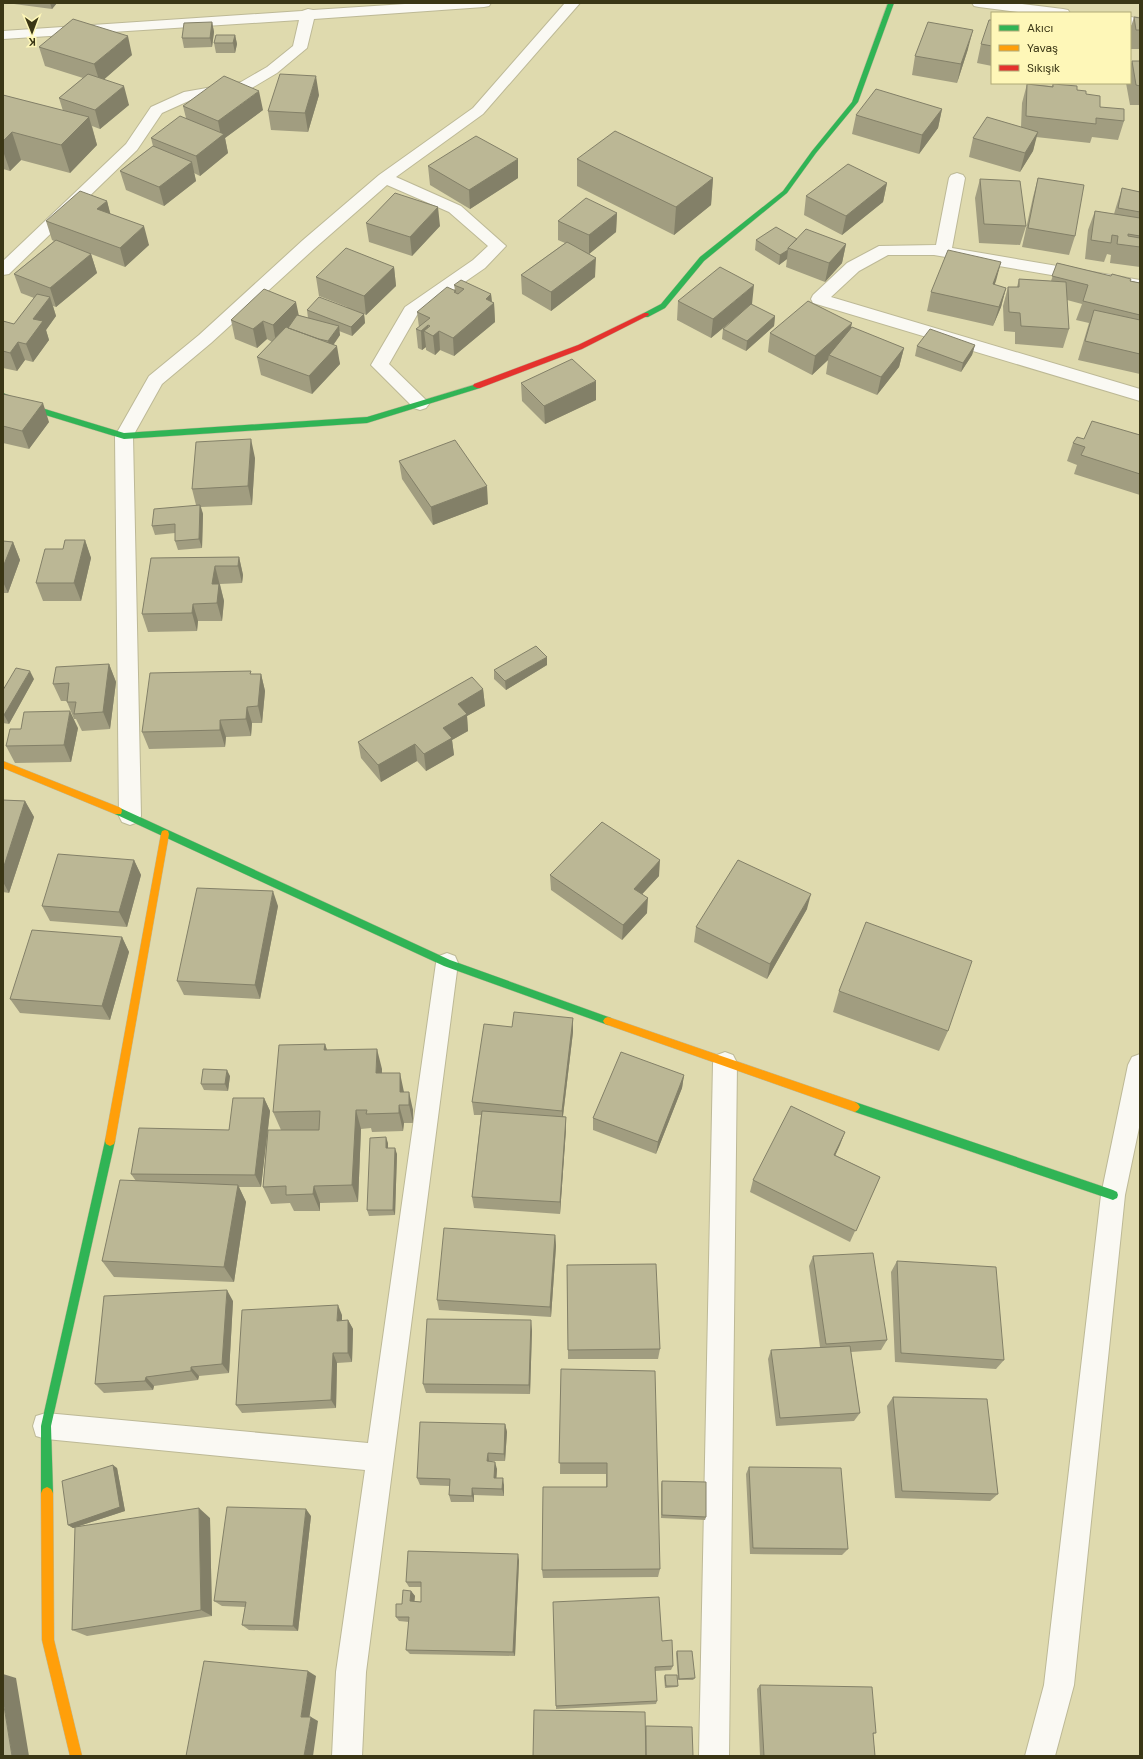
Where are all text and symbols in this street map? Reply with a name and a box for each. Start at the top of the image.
north arrow [12,12,52,52]
legend [991,12,1131,84]
text: Akıcı [1027,20,1053,36]
text: K [28,35,36,49]
text: Yavaş [1027,40,1058,56]
text: Sıkışık [1027,60,1060,76]

